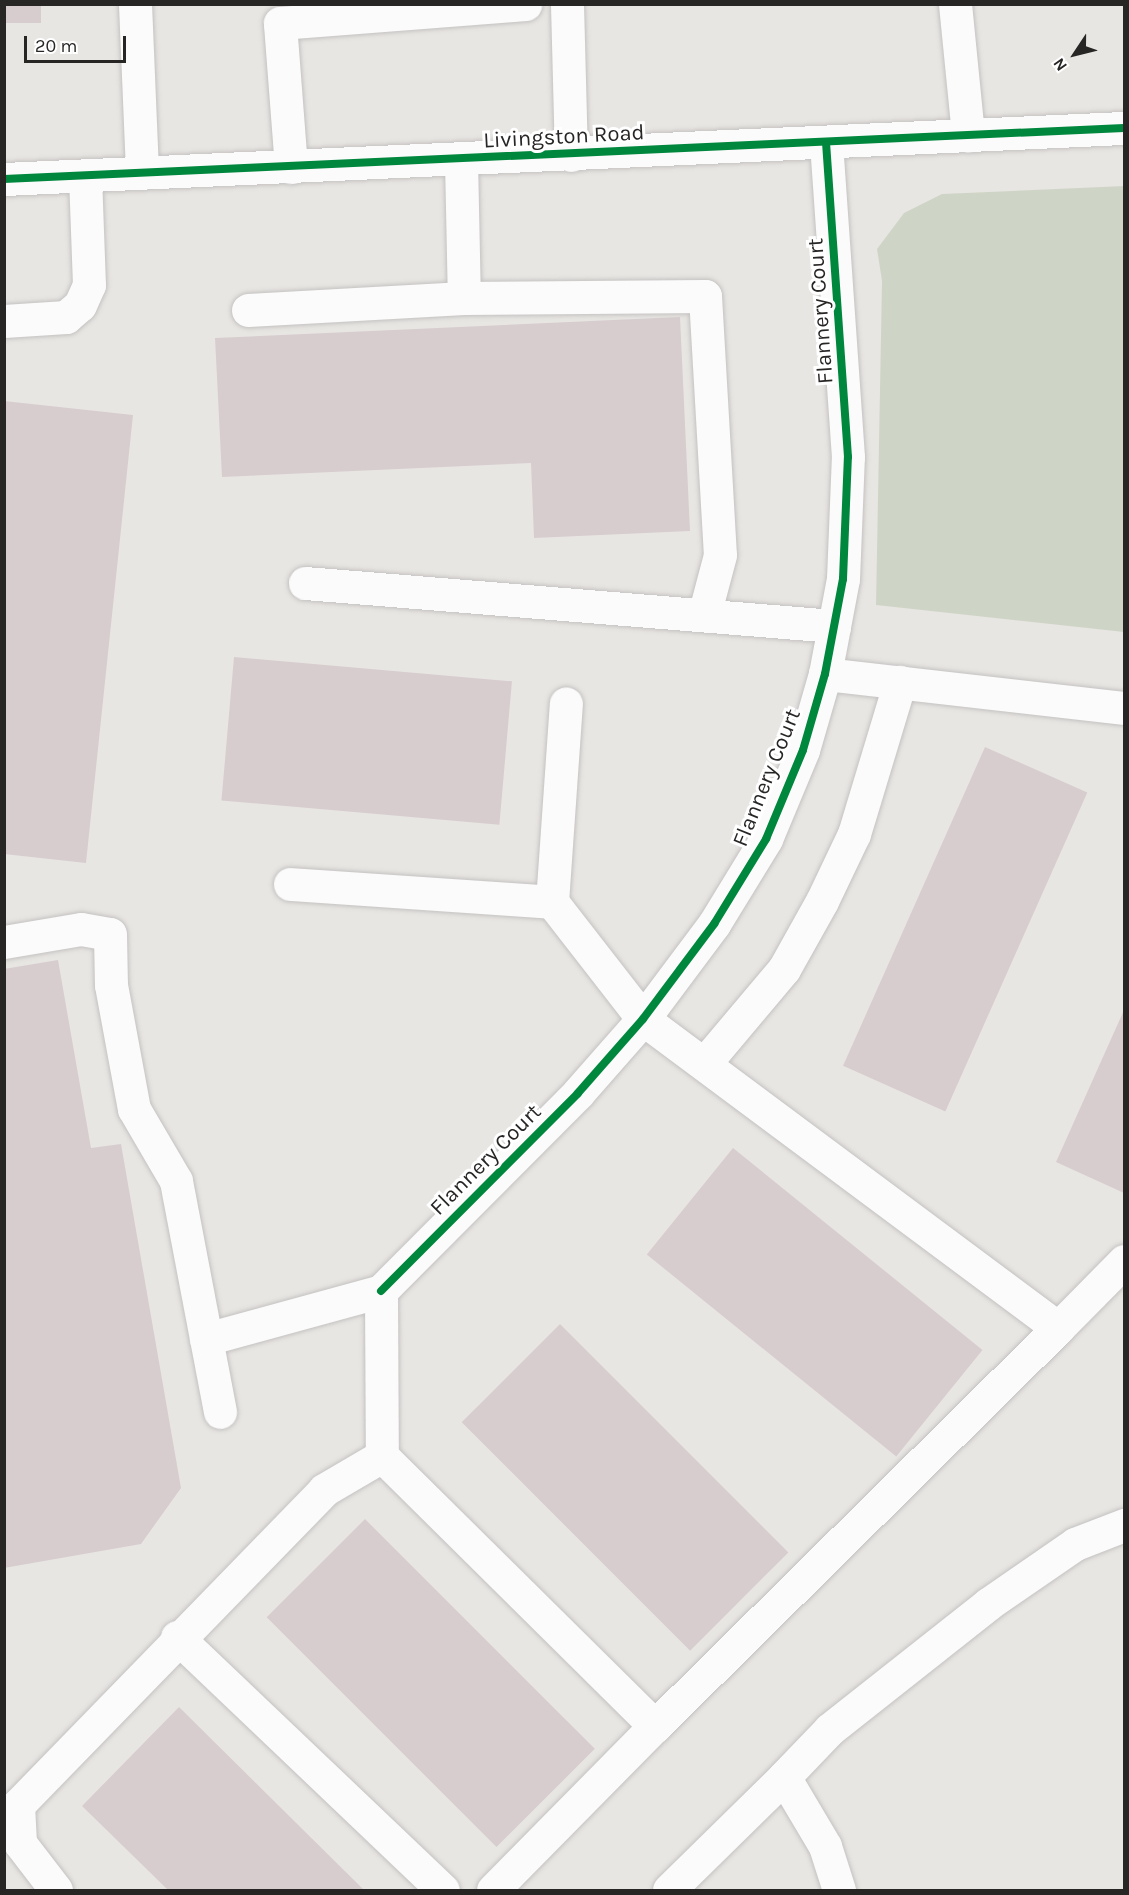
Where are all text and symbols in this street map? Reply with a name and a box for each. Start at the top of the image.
scale bar [27,24,129,62]
north arrow [1045,24,1105,84]
text: 20 m [35,35,77,57]
text: N [1049,54,1071,75]
street label: Livingston Road [483,120,645,154]
street label: Flannery Court [803,237,839,385]
street label: Flannery Court [727,705,807,851]
street label: Flannery Court [425,1099,547,1221]

